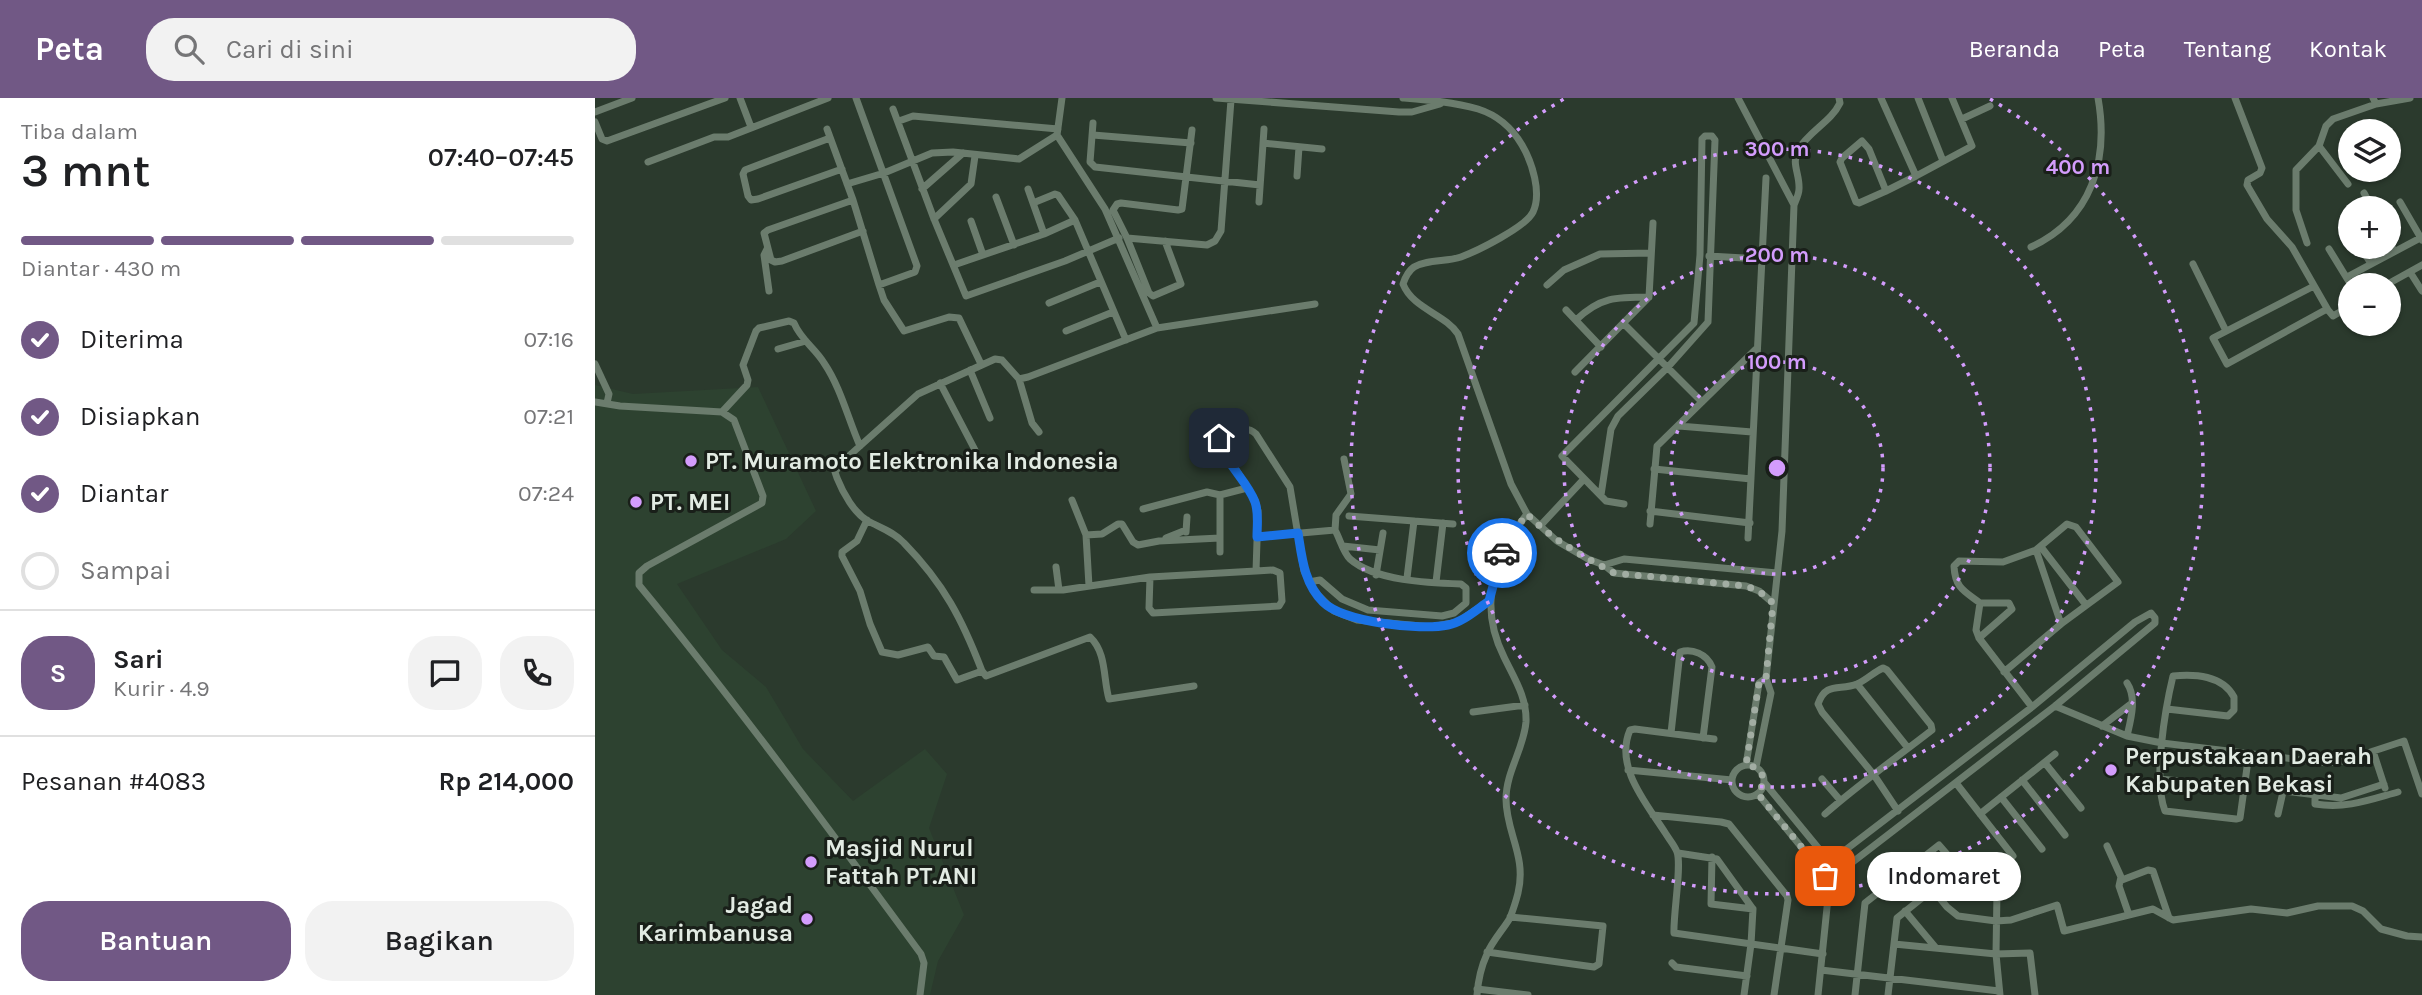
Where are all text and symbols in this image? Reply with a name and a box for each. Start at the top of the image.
search box [146,18,636,81]
text: Peta [35,30,104,68]
icon: search [170,30,208,68]
text: Cari di sini [226,34,354,65]
text: Beranda [1969,35,2060,63]
text: Peta [2098,35,2146,63]
text: Tentang [2184,35,2271,63]
text: Kontak [2309,35,2387,63]
text: Tiba dalam [21,118,138,145]
map controls [2338,119,2401,336]
button: layers [2338,119,2401,182]
text: 300 m [1745,137,1809,161]
text: 07:40–07:45 [428,142,574,173]
text: 3 mnt [21,144,150,198]
text: 400 m [2046,155,2110,179]
button: + [2338,196,2401,259]
text: 200 m [1745,243,1809,267]
text: Diantar · 430 m [21,255,181,282]
button: − [2338,273,2401,336]
icon: check [21,321,59,359]
text: Diterima [80,324,184,355]
text: 07:16 [523,326,574,353]
text: 100 m [1747,350,1807,374]
icon: check [21,398,59,436]
text: Disiapkan [80,401,200,432]
text: 07:21 [523,403,574,430]
pin [1189,408,1249,468]
icon: home [1200,419,1238,457]
place label: PT. Muramoto Elektronika Indonesia [705,447,1119,475]
marker: PT. Muramoto Elektronika Indonesia [683,453,699,469]
centre of rings [1765,456,1789,480]
icon: check [21,475,59,513]
text: Diantar [80,478,168,509]
text: 07:24 [518,480,574,507]
place label: PT. MEI [650,488,730,516]
marker: PT. MEI [628,494,644,510]
courier [1467,518,1537,588]
icon: car [1483,534,1521,572]
text: Sampai [80,555,172,586]
button: chat [408,636,482,710]
button: phone [500,636,574,710]
text: Sari [113,644,164,675]
text: S [50,658,66,689]
text: Kurir · 4.9 [113,675,210,702]
place label: Perpustakaan Daerah Kabupaten Bekasi [2125,742,2372,798]
marker: Perpustakaan Daerah Kabupaten Bekasi [2103,762,2119,778]
text: Pesanan #4083 [21,766,206,797]
text: Rp 214,000 [438,766,574,797]
place label: Masjid Nurul Fattah PT.ANI [825,834,977,890]
pin [1795,846,1855,906]
callout: Indomaret [1867,852,2021,900]
marker: Masjid Nurul Fattah PT.ANI [803,854,819,870]
icon: bag [1806,857,1844,895]
text: Indomaret [1888,863,2000,890]
place label: Jagad Karimbanusa [638,891,793,947]
button: Bantuan [21,901,291,981]
button: Bagikan [305,901,574,981]
marker: Jagad Karimbanusa [799,911,815,927]

